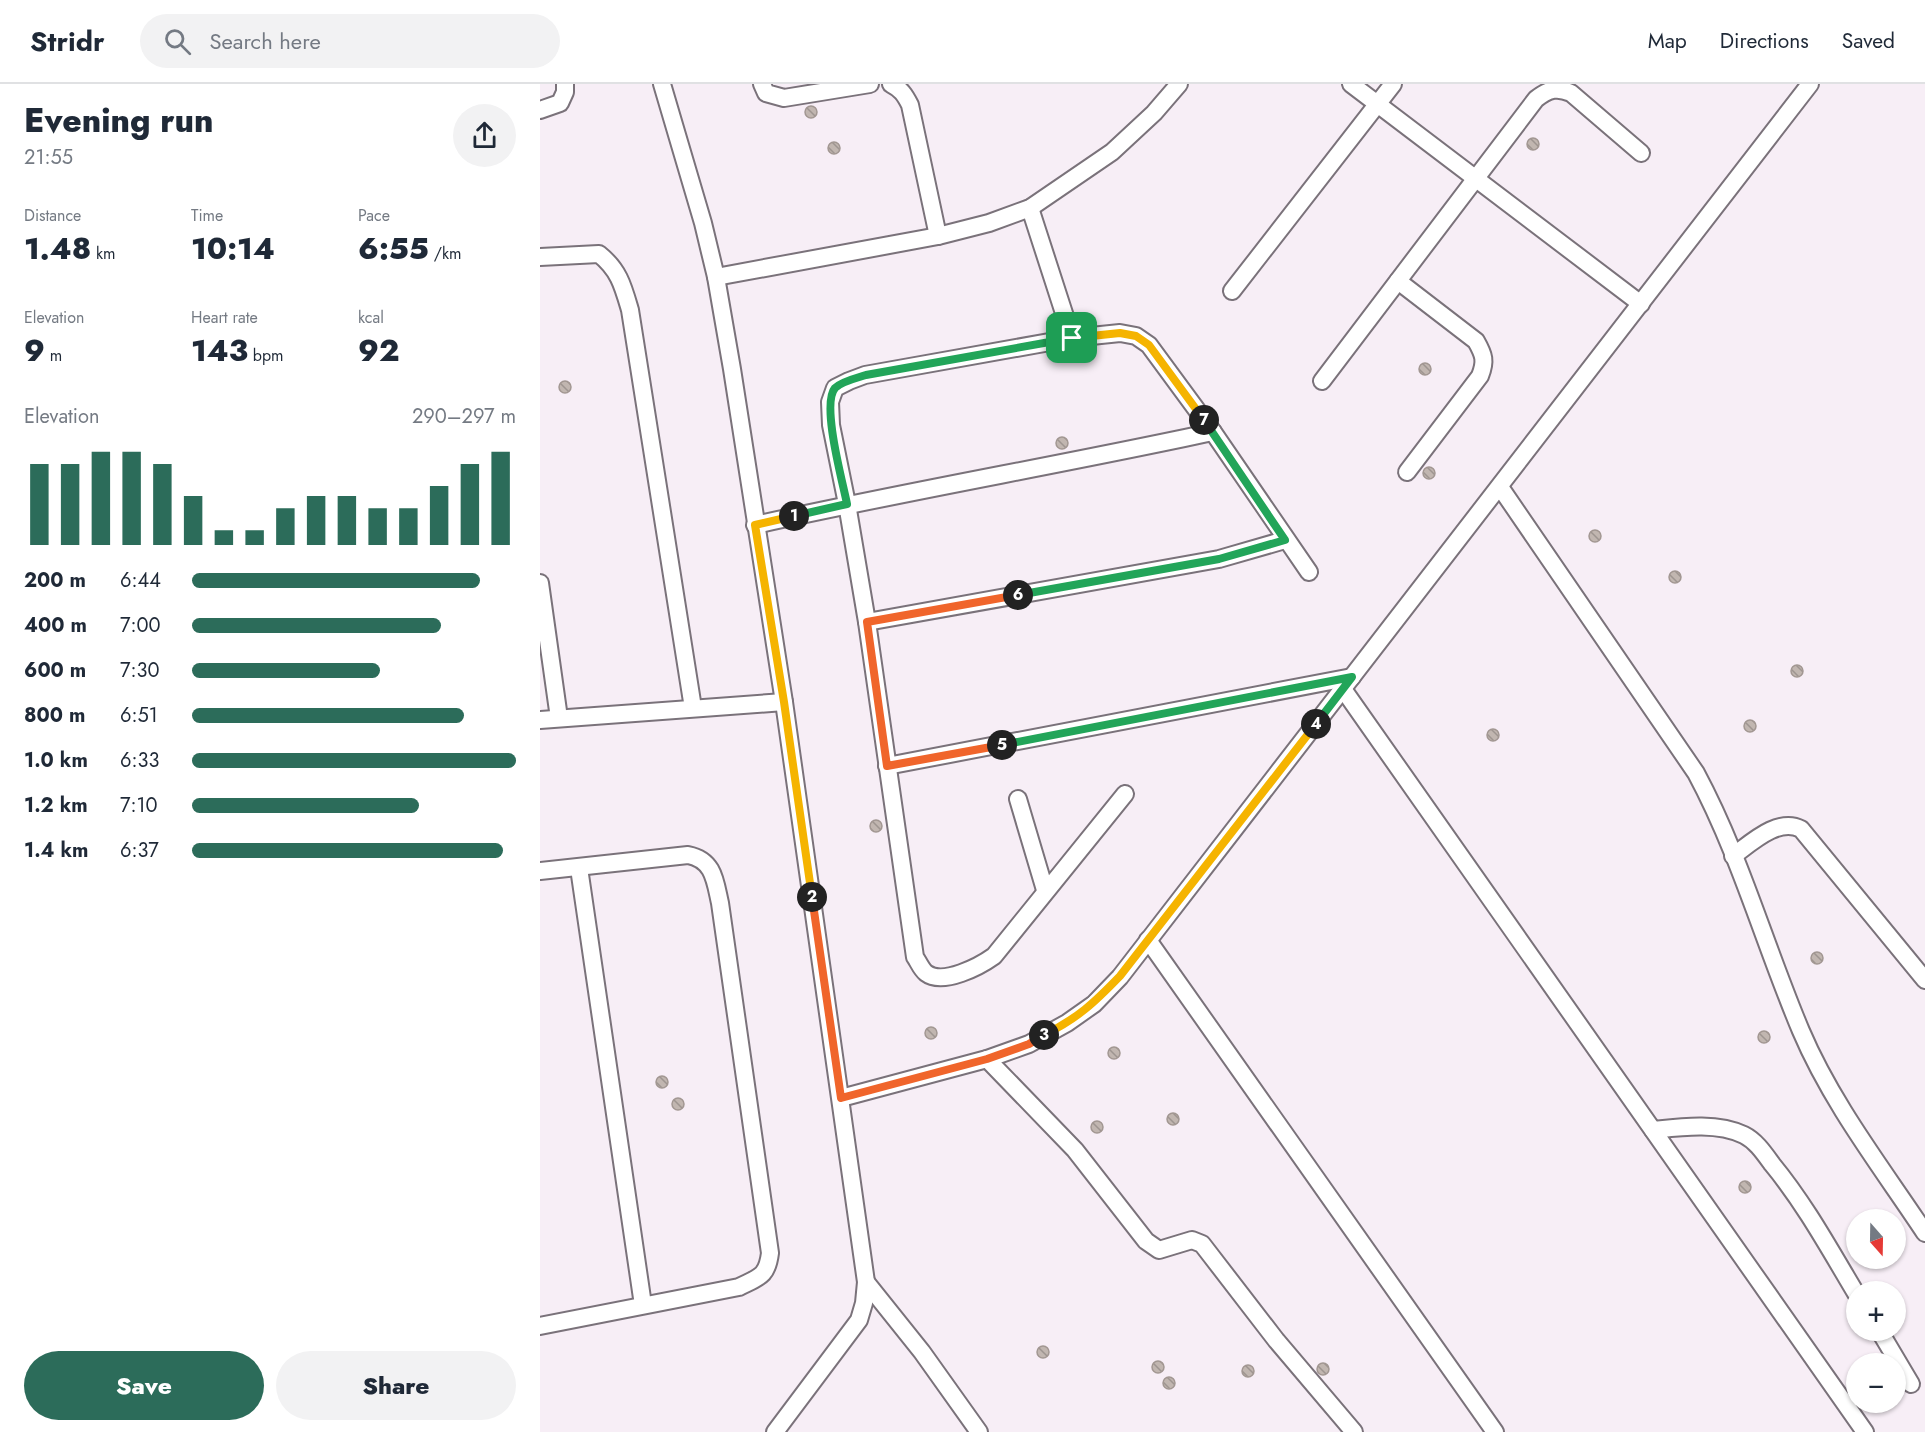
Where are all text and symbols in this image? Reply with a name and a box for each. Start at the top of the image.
search box [140,14,560,68]
text: Stridr [30,21,104,62]
icon: search [161,25,194,58]
text: Search here [209,25,321,57]
text: Map [1648,26,1687,56]
text: Directions [1720,26,1809,56]
text: Saved [1842,26,1895,56]
text: Evening run [24,97,214,144]
button: share [453,104,516,167]
text: 21:55 [24,143,73,172]
text: Distance [24,204,81,227]
text: Time [191,204,223,227]
text: Pace [358,204,390,227]
text: 1.48 [24,227,91,270]
text: 10:14 [191,227,275,270]
text: 6:55 [358,227,429,270]
text: km [91,242,116,265]
text: /km [429,242,461,265]
text: Elevation [24,306,84,329]
text: Heart rate [191,306,258,329]
text: kcal [358,306,384,329]
pin [1046,312,1097,363]
icon: arrive [1055,321,1088,354]
text: 9 [24,329,45,372]
text: 143 [191,329,248,372]
text: 92 [358,329,399,372]
text: m [45,344,62,367]
text: bpm [248,344,284,367]
text: Elevation [24,402,99,431]
text: 290–297 m [412,402,516,431]
pin: 7 [1189,405,1219,435]
text: 7 [1199,408,1209,431]
pin: 1 [779,501,809,531]
text: 1 [790,504,798,527]
text: 200 m [24,566,86,595]
text: 6:44 [120,566,161,595]
pin: 6 [1003,580,1033,610]
text: 6 [1013,583,1023,606]
text: 400 m [24,611,87,640]
text: 7:00 [120,611,161,640]
text: 600 m [24,656,86,685]
text: 7:30 [120,656,159,685]
text: 800 m [24,701,85,730]
text: 6:51 [120,701,158,730]
pin: 4 [1301,709,1331,739]
text: 4 [1310,712,1322,735]
pin: 5 [987,730,1017,760]
text: 5 [997,733,1007,756]
text: 1.0 km [24,746,88,775]
text: 6:33 [120,746,159,775]
text: 1.2 km [24,791,88,820]
text: 7:10 [120,791,158,820]
text: 1.4 km [24,836,89,865]
text: 6:37 [120,836,159,865]
pin: 2 [797,882,827,912]
text: 2 [807,885,817,908]
pin: 3 [1029,1020,1059,1050]
text: 3 [1039,1023,1049,1046]
north arrow [1846,1209,1906,1269]
map controls [1846,1209,1906,1413]
button: + [1846,1281,1906,1341]
button: Save [24,1351,264,1420]
button: Share [276,1351,516,1420]
button: − [1846,1353,1906,1413]

